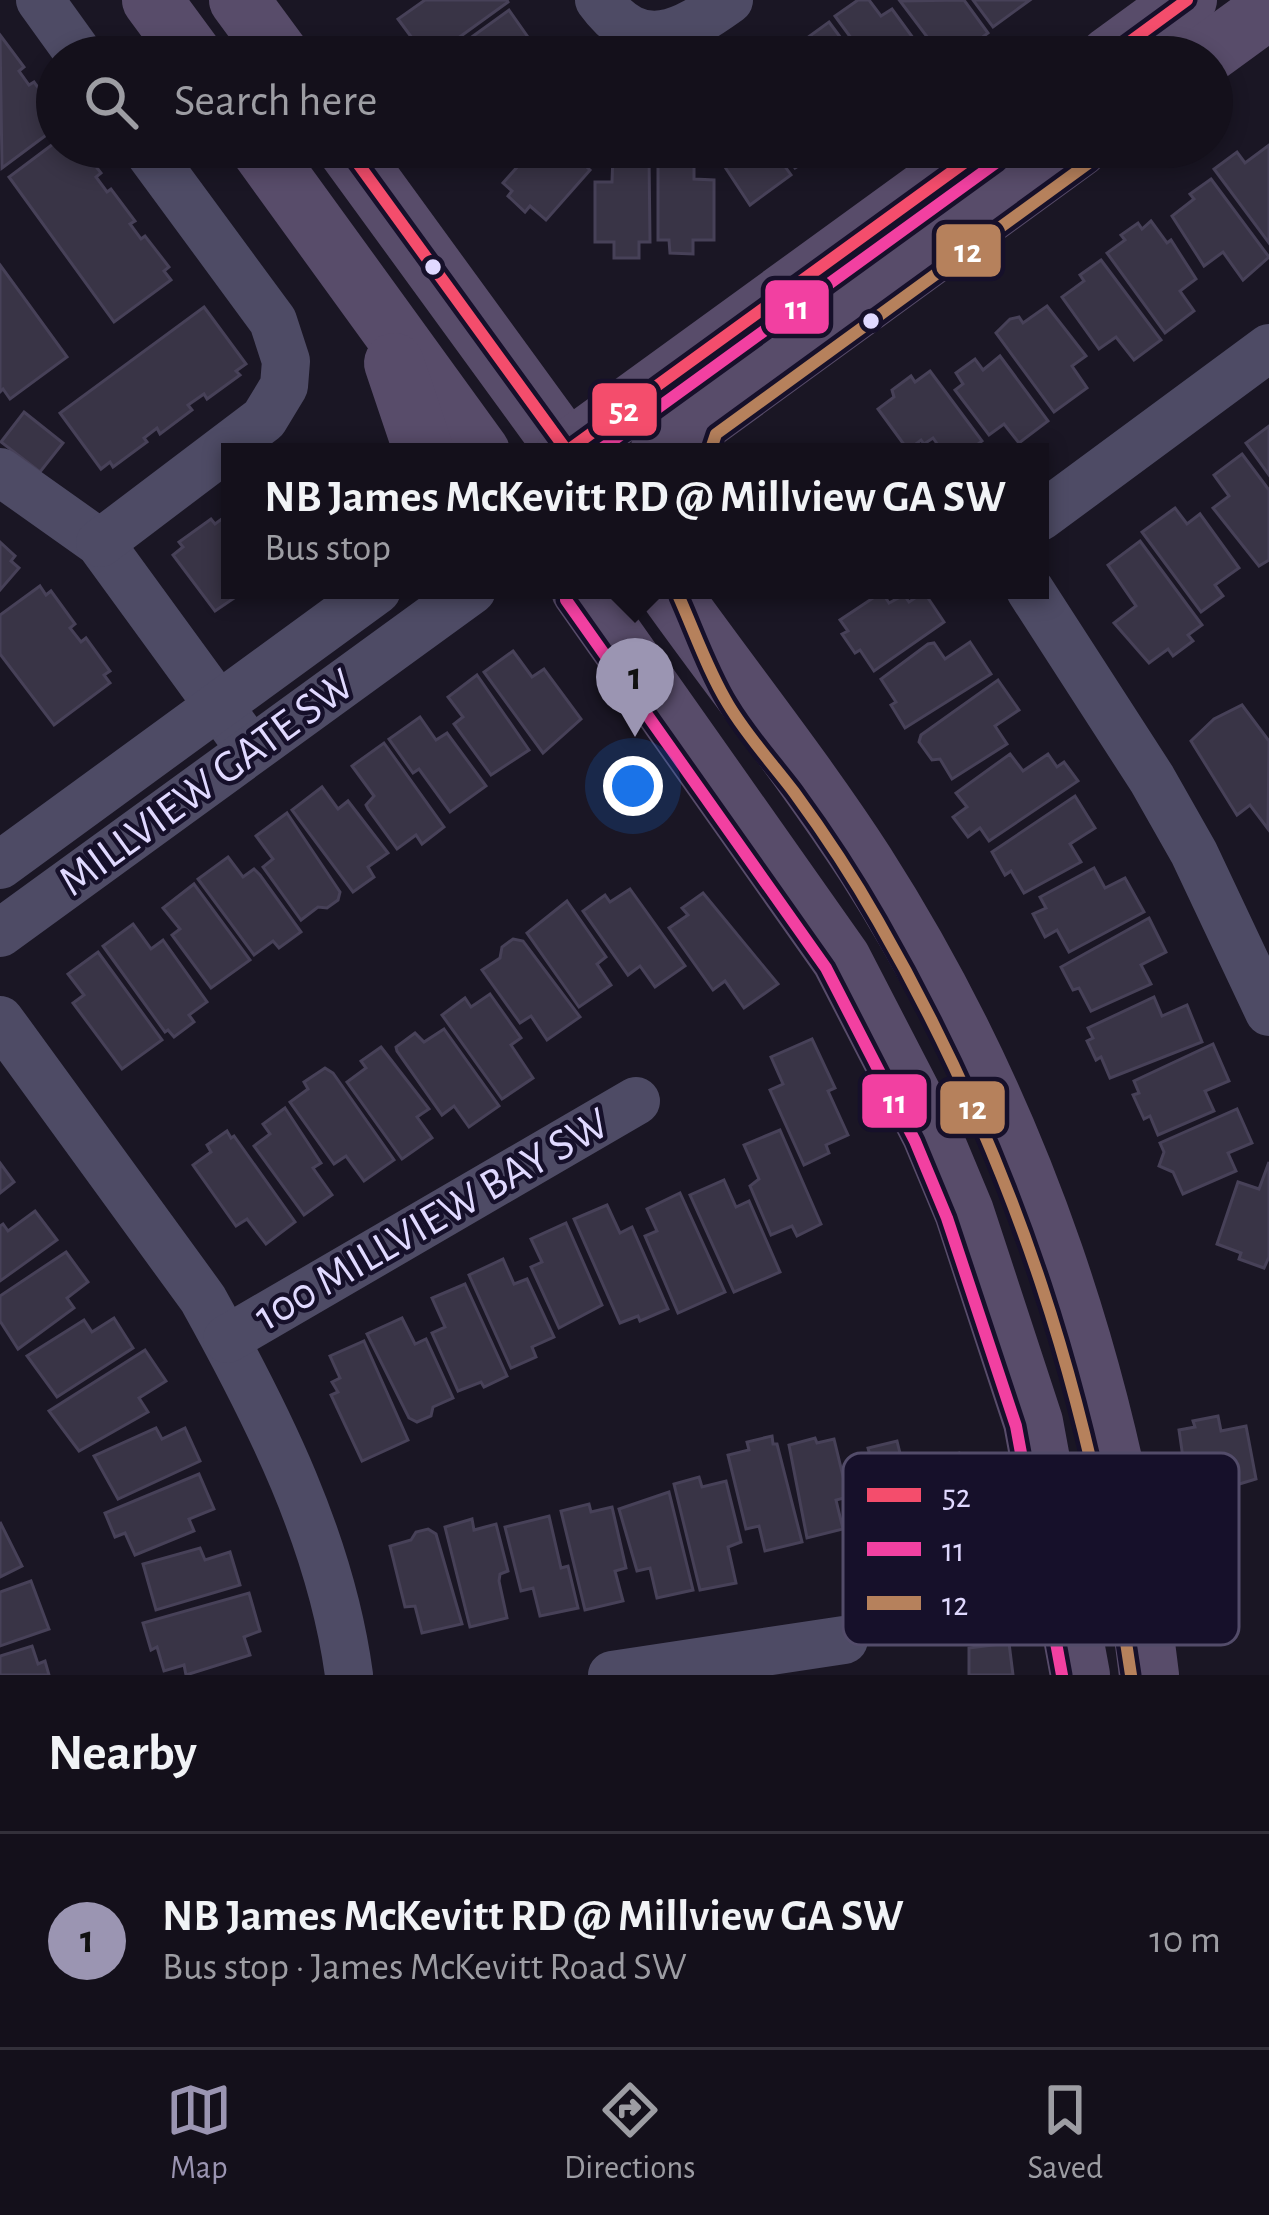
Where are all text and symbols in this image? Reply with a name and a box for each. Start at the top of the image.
search box [36,36,1233,168]
icon: search [78,69,144,135]
text: Search here [174,79,377,124]
line badge: 12 [934,222,1003,279]
text: 12 [954,236,982,269]
unlabelled marker [422,256,444,278]
line badge: 11 [763,278,831,336]
text: 11 [785,293,809,326]
unlabelled marker [860,310,882,332]
line badge: 52 [590,381,659,438]
text: 52 [609,395,639,428]
popup [221,443,1049,599]
text: NB James McKevitt RD @ Millview GA SW [264,475,1006,520]
text: Bus stop [264,529,391,568]
pin: 1 [596,638,674,737]
street label: MILLVIEW GATE SW [51,661,363,905]
your location [603,756,663,816]
line badge: 11 [860,1072,929,1130]
line badge: 12 [938,1079,1007,1136]
text: 11 [883,1087,907,1120]
text: 12 [959,1093,987,1126]
street label: 100 MILLVIEW BAY SW [247,1100,617,1340]
legend [843,1453,1239,1645]
text: 52 [942,1481,971,1514]
text: 11 [942,1535,965,1568]
text: 12 [942,1589,968,1622]
text: Nearby [48,1728,197,1779]
text: NB James McKevitt RD @ Millview GA SW [162,1894,904,1939]
text: 1 [80,1921,94,1960]
text: 10 m [1149,1921,1221,1960]
text: Bus stop · James McKevitt Road SW [162,1948,687,1987]
tab: Map [166,2077,232,2189]
tab: Directions [564,2077,695,2189]
tab: Saved [1027,2077,1103,2189]

